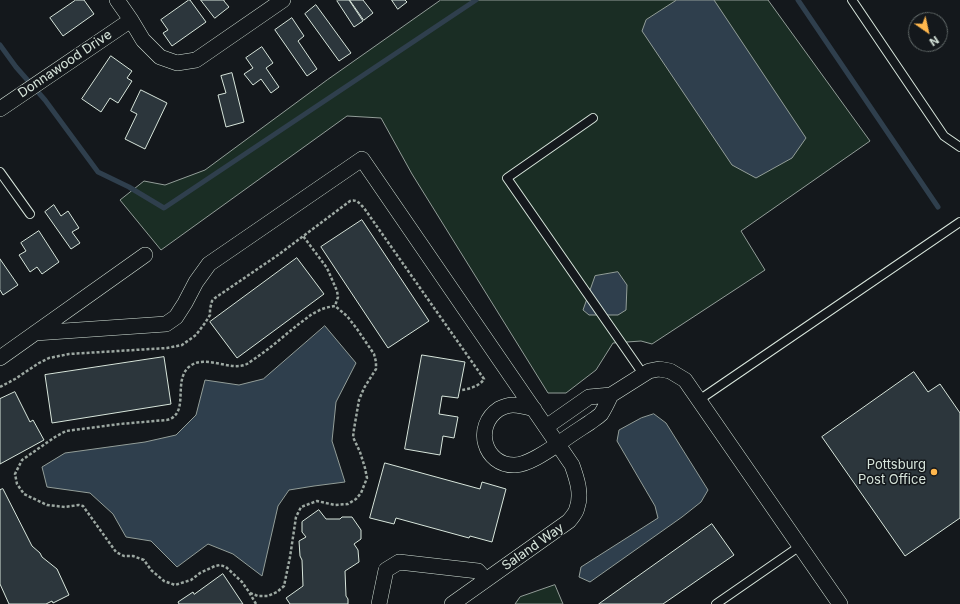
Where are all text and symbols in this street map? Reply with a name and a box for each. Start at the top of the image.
north arrow [908,12,948,52]
street label: Donnawood Drive [15,27,115,101]
text: N [927,33,942,49]
place label: Pottsburg Post Office [858,457,926,488]
marker: Pottsburg Post Office [929,467,939,477]
street label: Saland Way [499,520,567,574]

